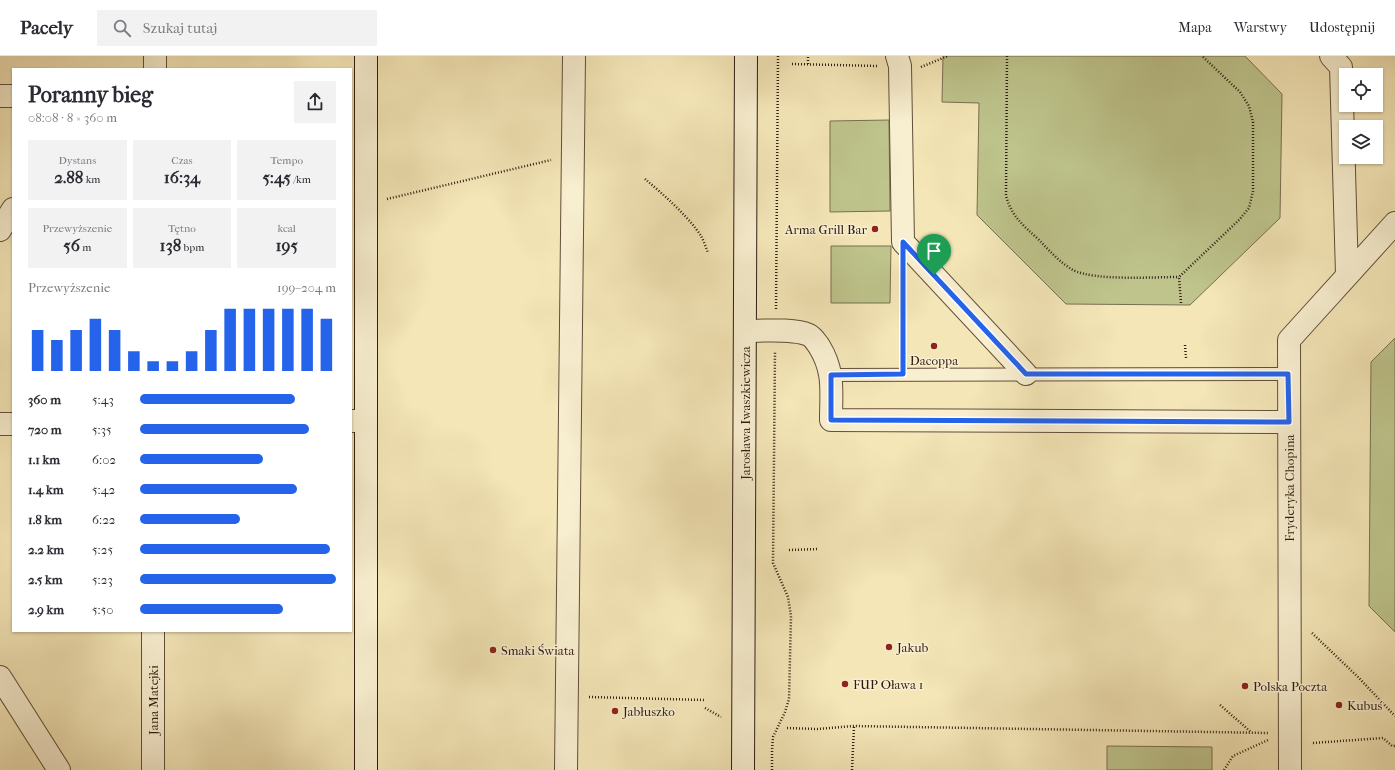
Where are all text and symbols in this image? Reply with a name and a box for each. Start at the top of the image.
search box [97,10,377,46]
text: Pacely [20,17,73,39]
icon: search [111,17,133,39]
text: Szukaj tutaj [143,19,217,37]
text: Mapa [1178,19,1212,36]
text: Warstwy [1234,19,1287,36]
text: Udostępnij [1309,19,1375,36]
map controls [1339,68,1383,164]
button: locate [1339,68,1383,112]
button: share [294,81,336,123]
text: Poranny bieg [28,82,153,108]
text: 08:08 · 8 × 360 m [28,110,117,125]
button: layers [1339,120,1383,164]
text: Dystans [58,154,96,167]
text: Czas [171,154,193,167]
text: Tempo [270,154,303,167]
text: 2.88 [54,167,83,187]
text: 16:34 [164,167,200,187]
text: 5:45 [263,167,291,187]
text: km [83,173,100,186]
text: /km [291,173,311,186]
text: Przewyższenie [42,222,112,235]
text: Tętno [168,222,196,235]
text: kcal [277,222,296,235]
place label: Arma Grill Bar [784,222,867,237]
marker: Arma Grill Bar [870,224,880,234]
pin [917,234,951,275]
text: 56 [63,235,80,255]
text: 138 [160,235,181,255]
text: 195 [275,235,298,255]
icon: arrive [923,240,945,262]
text: m [80,241,91,254]
text: bpm [181,241,204,254]
text: Przewyższenie [28,280,111,295]
text: 199–204 m [277,280,336,295]
marker: Dacoppa [929,341,939,351]
street label: Jarosława Iwaszkiewicza [738,345,753,481]
place label: Dacoppa [910,353,959,368]
text: 360 m [28,392,61,407]
text: 5:43 [92,392,114,407]
text: 720 m [28,422,62,437]
text: 5:35 [92,422,112,437]
street label: Fryderyka Chopina [1282,433,1297,542]
text: 1.1 km [28,452,60,467]
text: 6:02 [92,452,116,467]
text: 1.4 km [28,482,63,497]
text: 5:42 [92,482,115,497]
text: 1.8 km [28,512,62,527]
text: 6:22 [92,512,116,527]
text: 2.2 km [28,542,64,557]
text: 5:25 [92,542,113,557]
text: 2.5 km [28,572,63,587]
text: 5:23 [92,572,113,587]
text: 2.9 km [28,602,64,617]
text: 5:50 [92,602,114,617]
place label: Jakub [896,640,929,655]
marker: Jakub [884,642,894,652]
place label: Smaki Świata [501,643,576,658]
marker: Smaki Świata [488,645,498,655]
street label: Jana Matejki [146,665,161,736]
place label: FUP Oława 1 [853,677,923,692]
marker: FUP Oława 1 [840,679,850,689]
place label: Polska Poczta [1253,679,1328,694]
marker: Polska Poczta [1240,681,1250,691]
place label: Kubuś [1347,698,1383,713]
marker: Kubuś [1334,700,1344,710]
place label: Jabłuszko [622,704,675,719]
marker: Jabłuszko [610,706,620,716]

